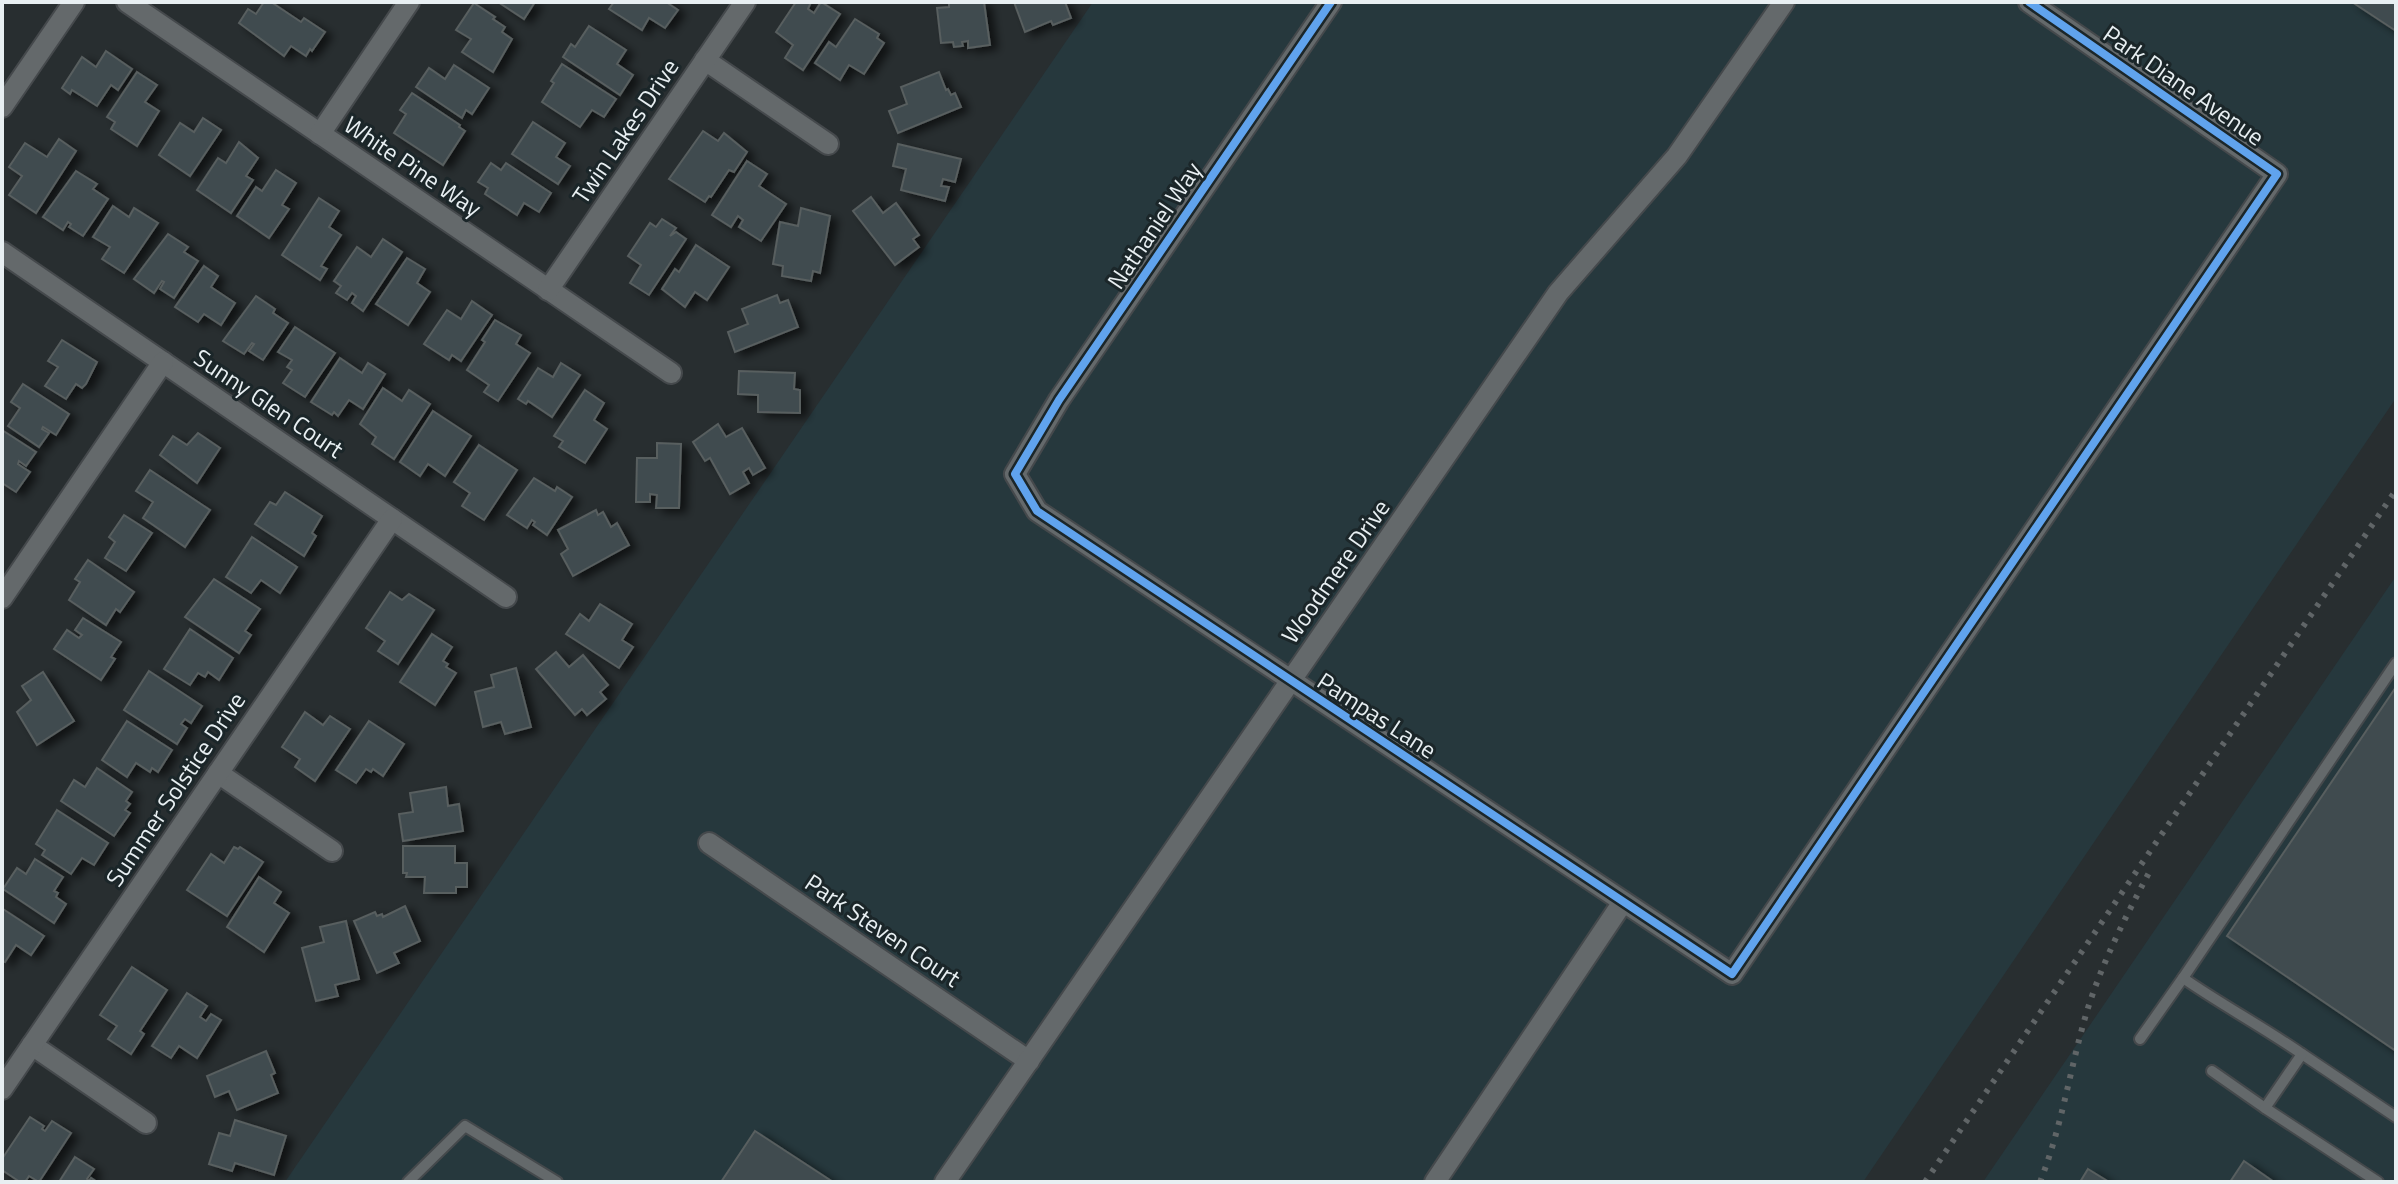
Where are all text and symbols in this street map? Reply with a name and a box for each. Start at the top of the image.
street label: Park Diane Avenue [2096,16,2272,154]
street label: Twin Lakes Drive [563,51,687,211]
street label: White Pine Way [337,107,489,226]
street label: Nathaniel Way [1098,154,1210,296]
street label: Sunny Glen Court [187,339,352,467]
street label: Woodmere Drive [1272,491,1398,651]
street label: Pampas Lane [1310,663,1444,767]
street label: Summer Solstice Drive [96,684,254,894]
street label: Park Steven Court [798,864,969,996]

